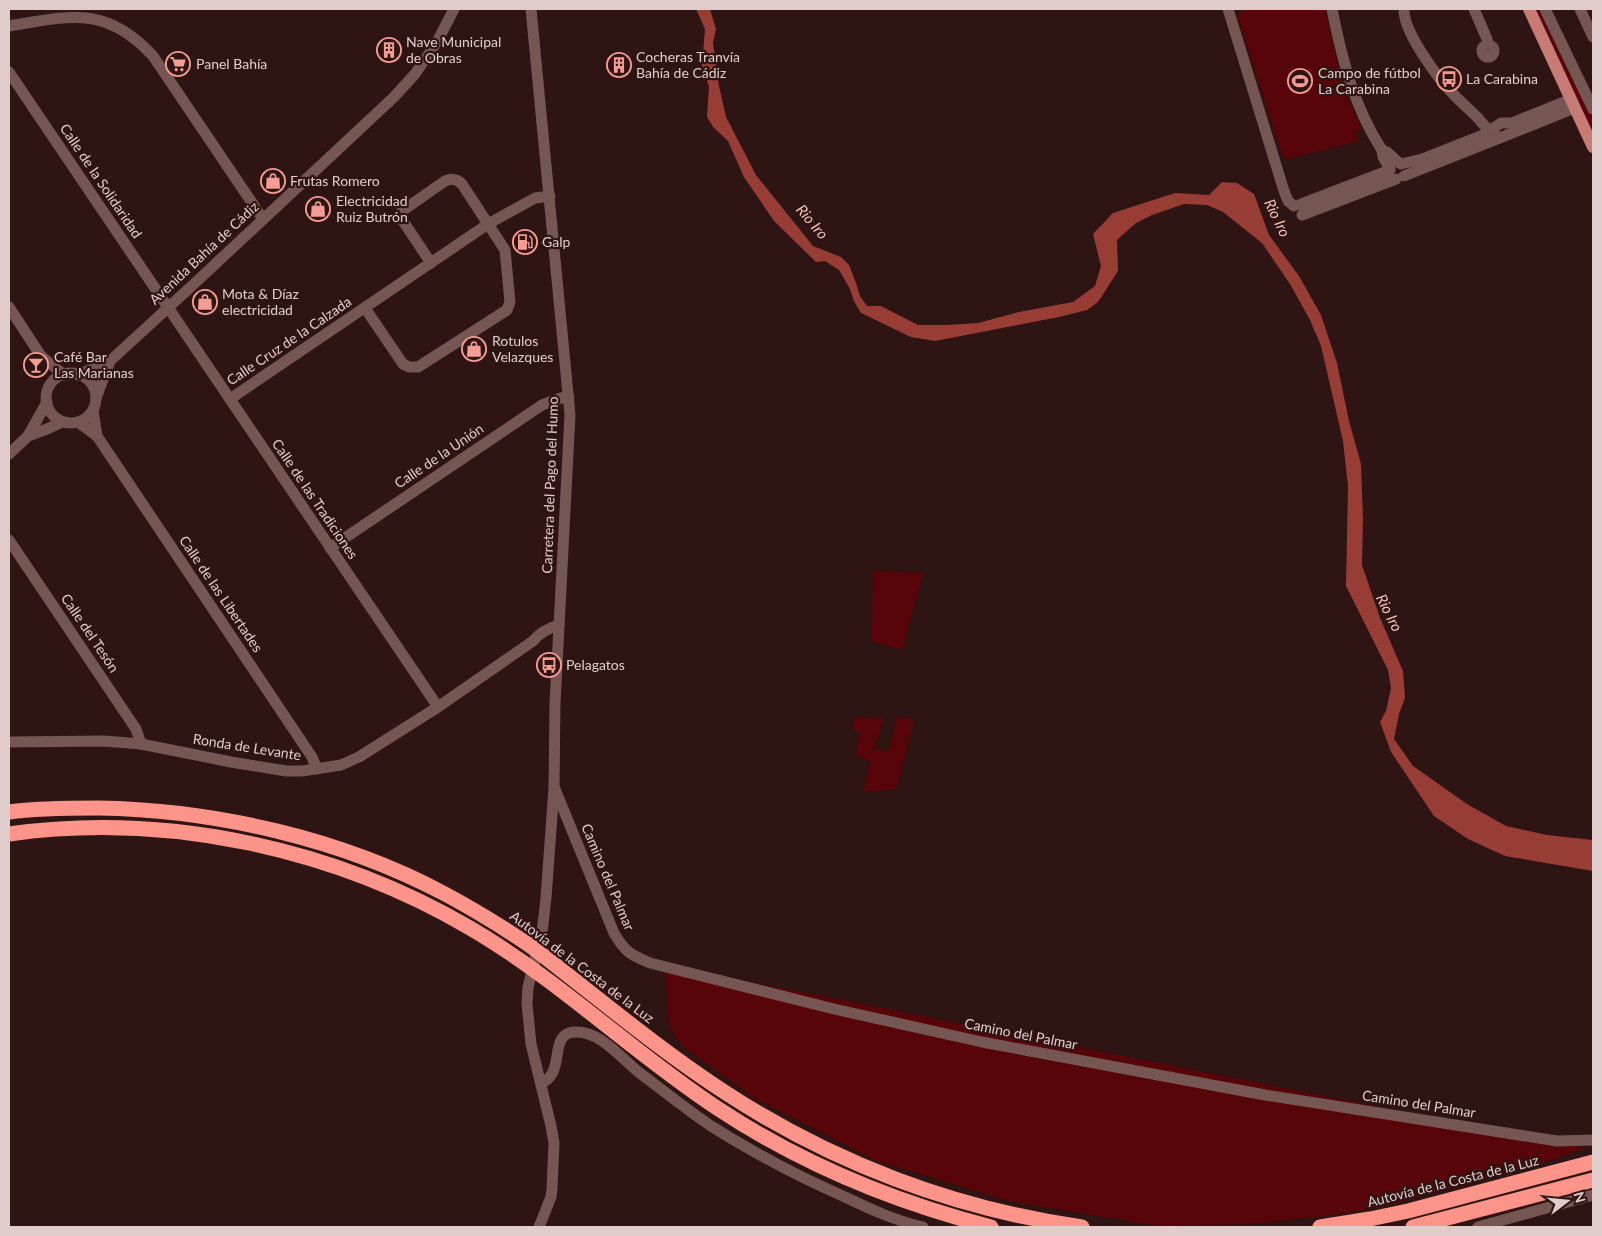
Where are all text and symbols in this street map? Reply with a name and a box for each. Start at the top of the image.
place label: Nave Municipal de Obras [406,33,501,66]
building icon: Nave Municipal de Obras [376,37,402,63]
place label: Cocheras Tranvía Bahía de Cádiz [636,48,740,81]
supermarket icon: Panel Bahía [165,51,191,77]
building icon: Cocheras Tranvía Bahía de Cádiz [606,52,632,78]
place label: Panel Bahía [196,55,267,72]
place label: Campo de fútbol La Carabina [1318,64,1421,97]
bus stop icon: La Carabina [1436,66,1462,92]
sports icon: Campo de fútbol La Carabina [1287,68,1313,94]
place label: La Carabina [1466,70,1538,87]
street label: Calle de la Solidaridad [57,120,146,241]
shop icon: Frutas Romero [260,168,286,194]
place label: Frutas Romero [290,172,380,189]
place label: Electricidad Ruiz Butrón [336,192,408,225]
shop icon: Electricidad Ruiz Butrón [305,196,331,222]
water label: Rio Iro [1261,196,1295,240]
street label: Avenida Bahía de Cádiz [146,198,262,308]
water label: Rio Iro [793,200,833,243]
fuel station icon: Galp [512,229,538,255]
place label: Galp [542,233,570,250]
place label: Mota & Díaz electricidad [222,285,299,318]
shop icon: Mota & Díaz electricidad [192,289,218,315]
street label: Calle Cruz de la Calzada [223,293,354,389]
place label: Rotulos Velazques [492,332,553,365]
shop icon: Rotulos Velazques [461,336,487,362]
place label: Café Bar Las Marianas [54,348,134,381]
bar icon: Café Bar Las Marianas [23,352,49,378]
street label: Carretera del Pago del Humo [538,396,561,574]
street label: Calle de la Unión [391,420,486,492]
street label: Calle de las Tradiciones [269,435,362,562]
street label: Calle de las Libertades [176,532,267,655]
street label: Calle del Tesón [58,590,123,675]
water label: Rio Iro [1373,591,1407,635]
bus stop icon: Pelagatos [536,652,562,678]
place label: Pelagatos [566,656,625,673]
street label: Ronda de Levante [192,730,302,763]
street label: Camino del Palmar [578,821,639,933]
street label: Autovía de la Costa de la Luz [507,907,658,1026]
street label: Camino del Palmar [963,1014,1079,1053]
street label: Camino del Palmar [1361,1086,1477,1121]
street label: Autovía de la Costa de la Luz [1365,1151,1540,1210]
north arrow [1542,1176,1592,1226]
text: N [1570,1190,1590,1205]

